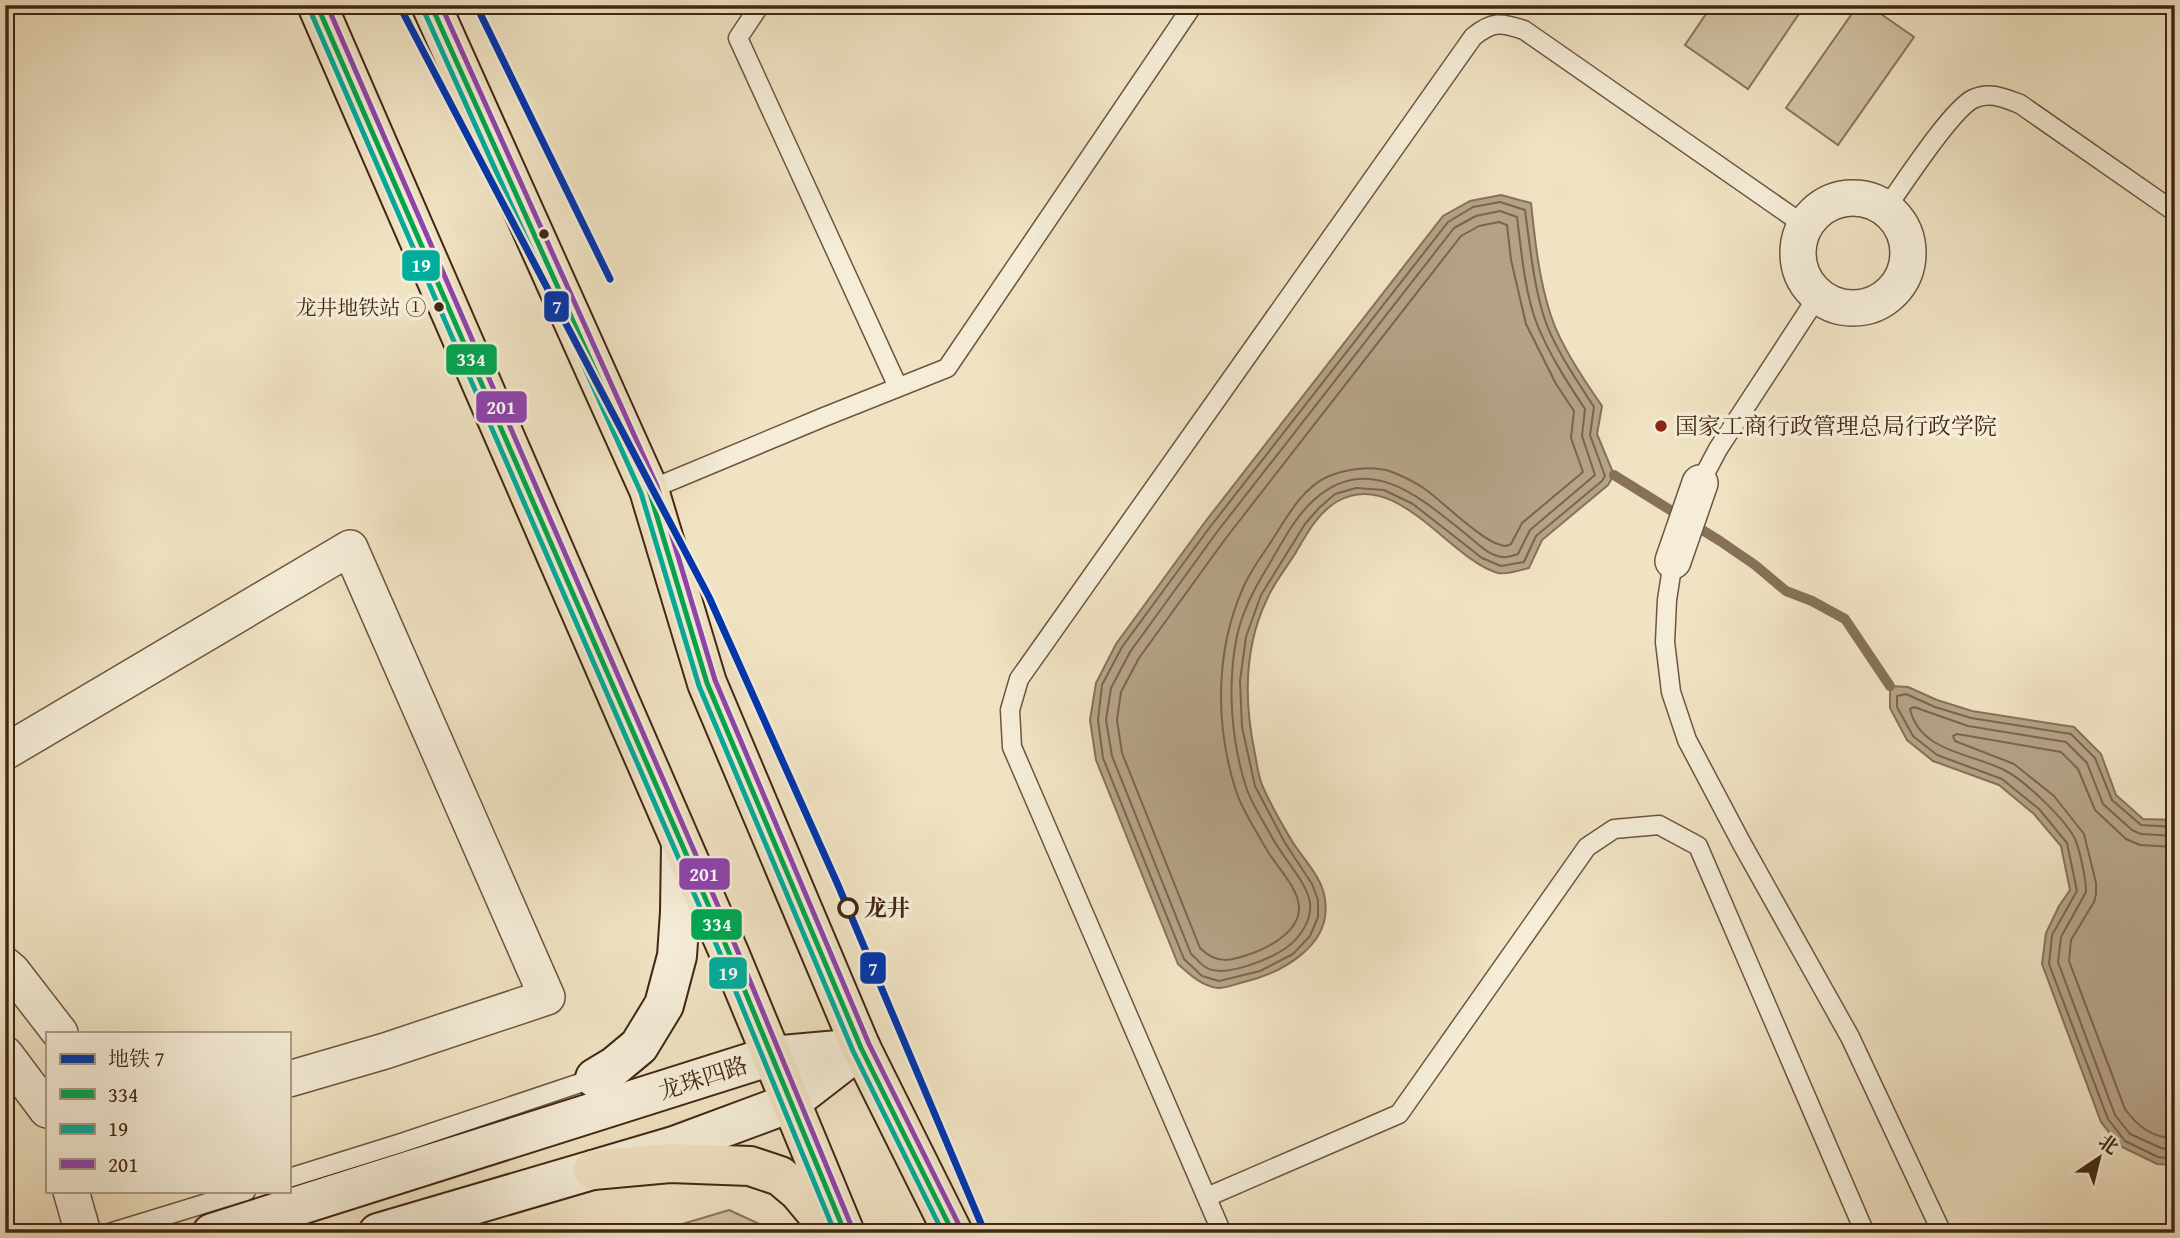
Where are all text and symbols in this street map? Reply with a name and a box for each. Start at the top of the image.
unlabelled marker [537,227,551,241]
line badge: 19 [401,249,441,282]
text: 19 [411,251,431,279]
line badge: 7 [543,290,570,323]
place label: 龙井地铁站 ① [295,292,426,323]
text: 7 [552,292,562,320]
marker: 龙井地铁站 ① [432,300,446,314]
line badge: 334 [445,343,498,376]
text: 334 [456,345,486,373]
line badge: 201 [475,390,528,424]
text: 201 [486,393,516,421]
place label: 国家工商行政管理总局行政学院 [1675,409,1997,442]
marker: 国家工商行政管理总局行政学院 [1653,418,1669,434]
line badge: 201 [678,857,731,891]
text: 201 [689,860,719,888]
place label: 龙井 [864,891,910,924]
marker: 龙井 [838,898,858,918]
line badge: 334 [690,908,743,941]
text: 334 [702,910,732,938]
line badge: 7 [859,951,887,985]
text: 7 [868,954,878,982]
line badge: 19 [708,956,748,990]
text: 19 [718,959,738,987]
legend [46,1032,290,1192]
text: 地铁 7 [108,1043,165,1074]
street label: 龙珠四路 [654,1048,752,1107]
text: 334 [108,1079,138,1110]
text: 19 [108,1113,128,1144]
north arrow [2064,1122,2134,1192]
text: 北 [2093,1127,2125,1161]
text: 201 [108,1149,138,1180]

